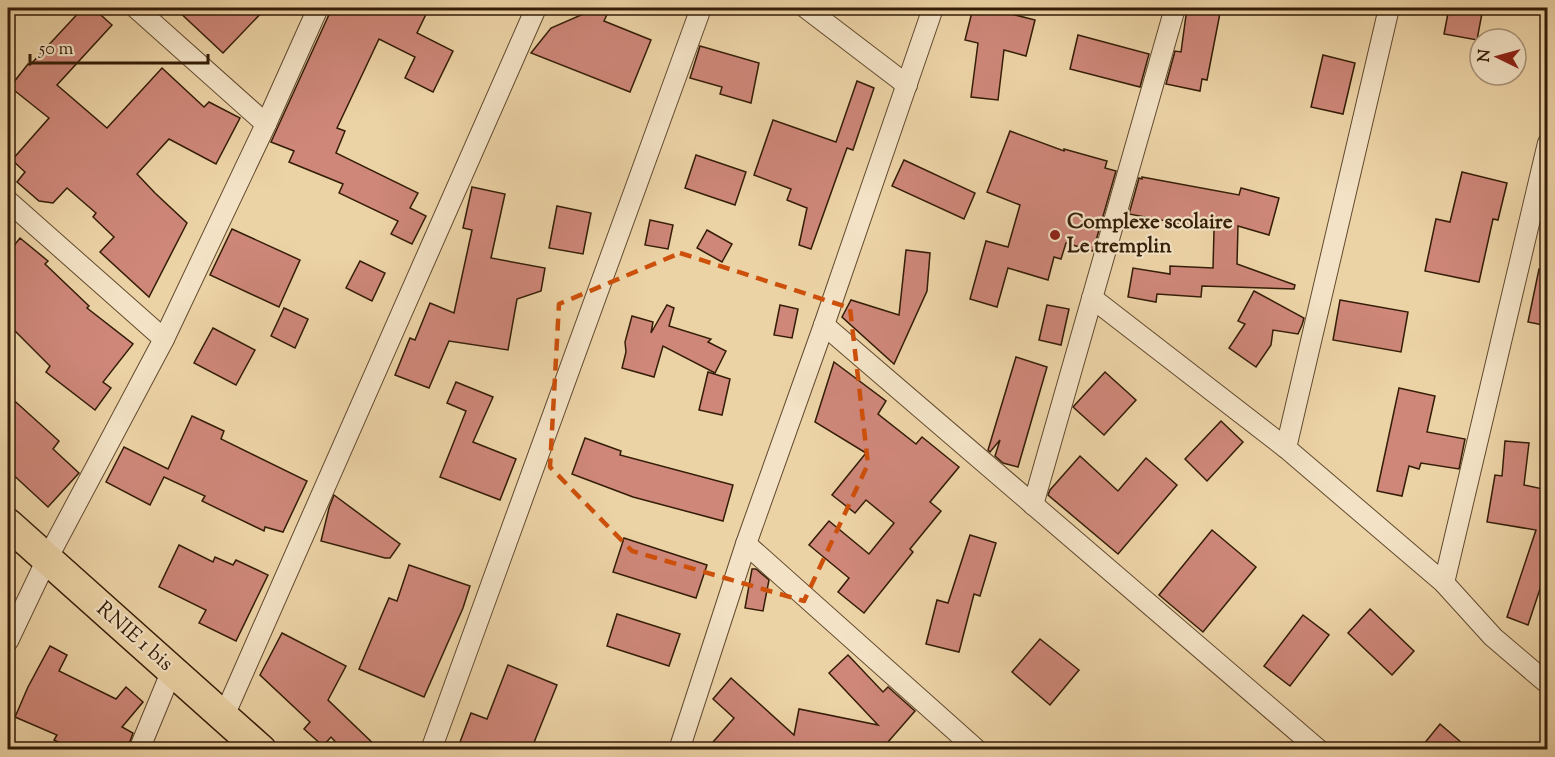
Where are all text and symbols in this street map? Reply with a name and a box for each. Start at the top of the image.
scale bar [30,27,208,65]
north arrow [1468,27,1528,87]
text: 50 m [38,37,74,63]
text: N [1474,48,1498,63]
place label: Complexe scolaire Le tremplin [1067,208,1233,262]
marker: Complexe scolaire Le tremplin [1048,228,1062,242]
street label: RNIE 1 bis [89,595,179,679]

